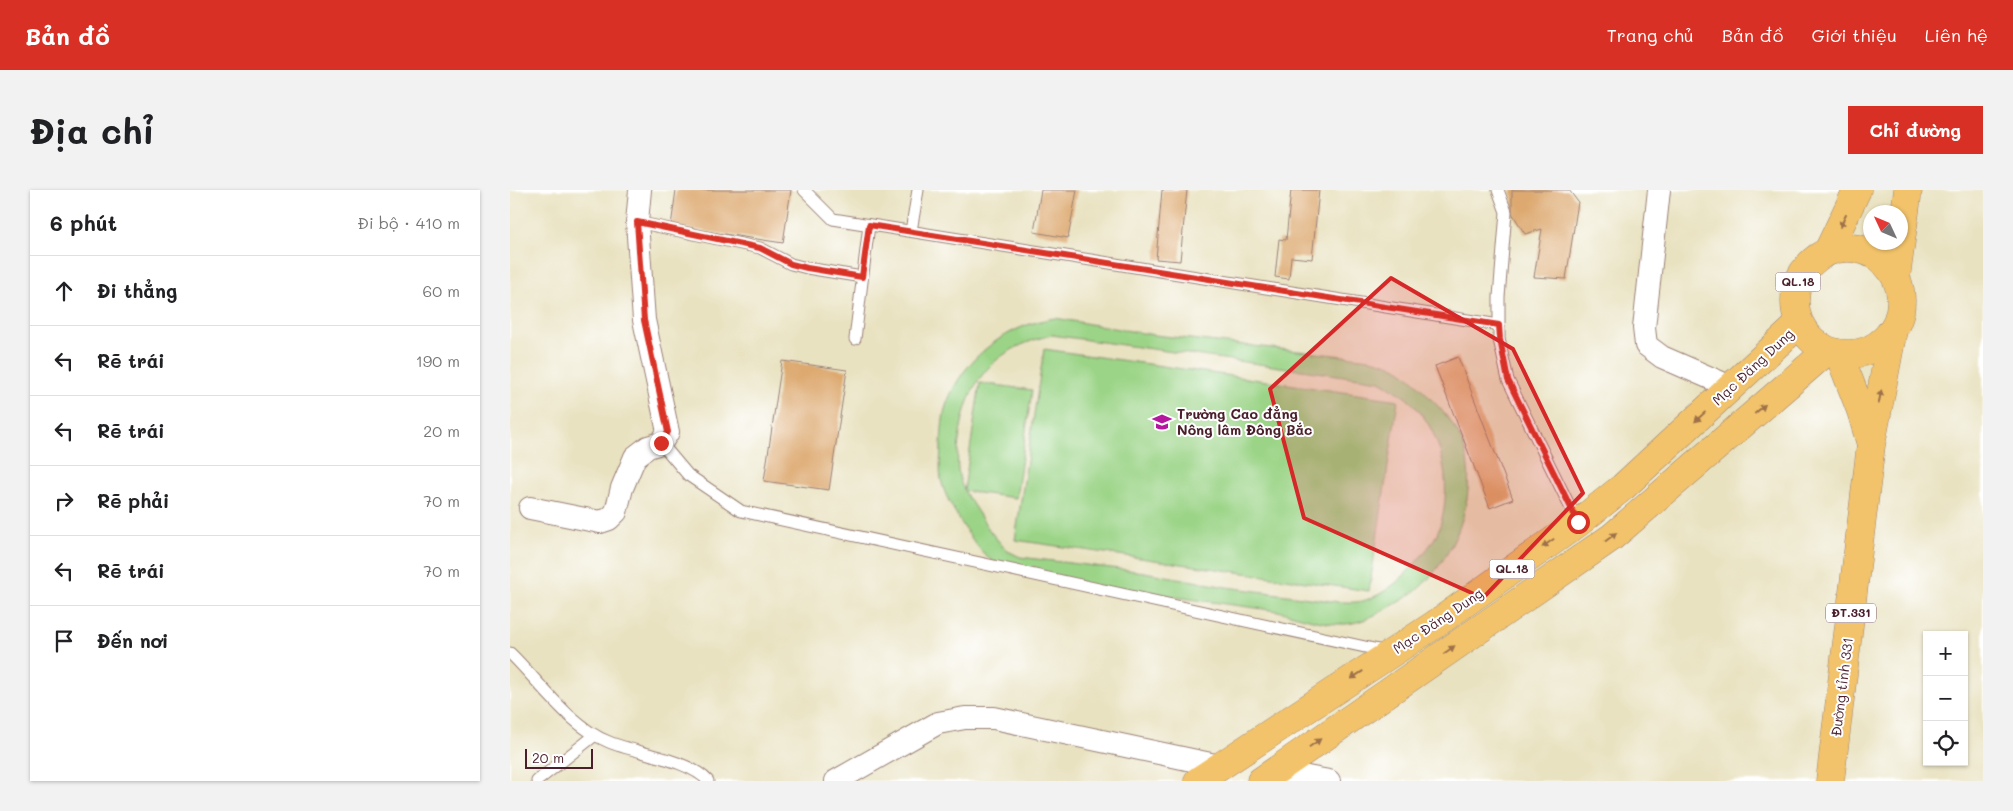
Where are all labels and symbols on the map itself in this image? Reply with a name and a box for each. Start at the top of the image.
north arrow [1863,205,1908,250]
one-way arrow [1838,214,1846,228]
road number: QL.18 [1776,272,1820,291]
street label: Mạc Đăng Dung [1708,324,1798,409]
one-way arrow [1877,389,1885,405]
one-way arrow [1754,403,1767,414]
place label: Trường Cao đẳng Nông lâm Đông Bắc [1177,404,1312,439]
school or university icon: Trường Cao đẳng Nông lâm Đông Bắc [1151,411,1173,433]
one-way arrow [1694,411,1706,423]
route end [650,432,673,455]
route start [1567,511,1590,534]
one-way arrow [1604,532,1617,543]
one-way arrow [1541,538,1555,548]
road number: QL.18 [1490,559,1534,578]
street label: Mạc Đăng Dung [1389,583,1487,658]
road number: ĐT.331 [1826,603,1876,622]
street label: Đường tỉnh 331 [1826,636,1857,738]
one-way arrow [1442,645,1456,655]
one-way arrow [1350,671,1364,680]
one-way arrow [1309,738,1322,748]
scale bar [525,746,592,769]

